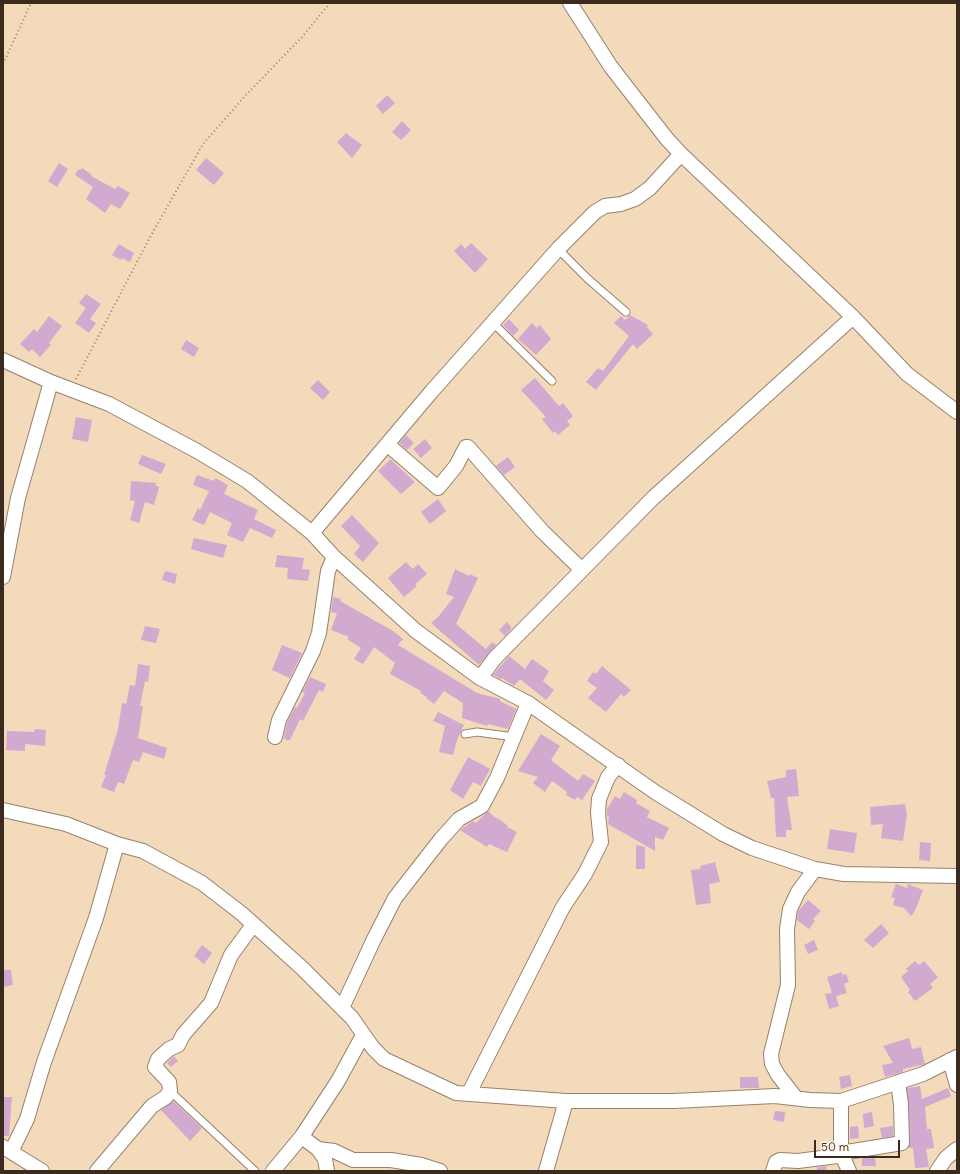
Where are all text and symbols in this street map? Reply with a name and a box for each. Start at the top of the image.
scale bar [816,1132,902,1158]
text: 50 m [821,1139,849,1154]

